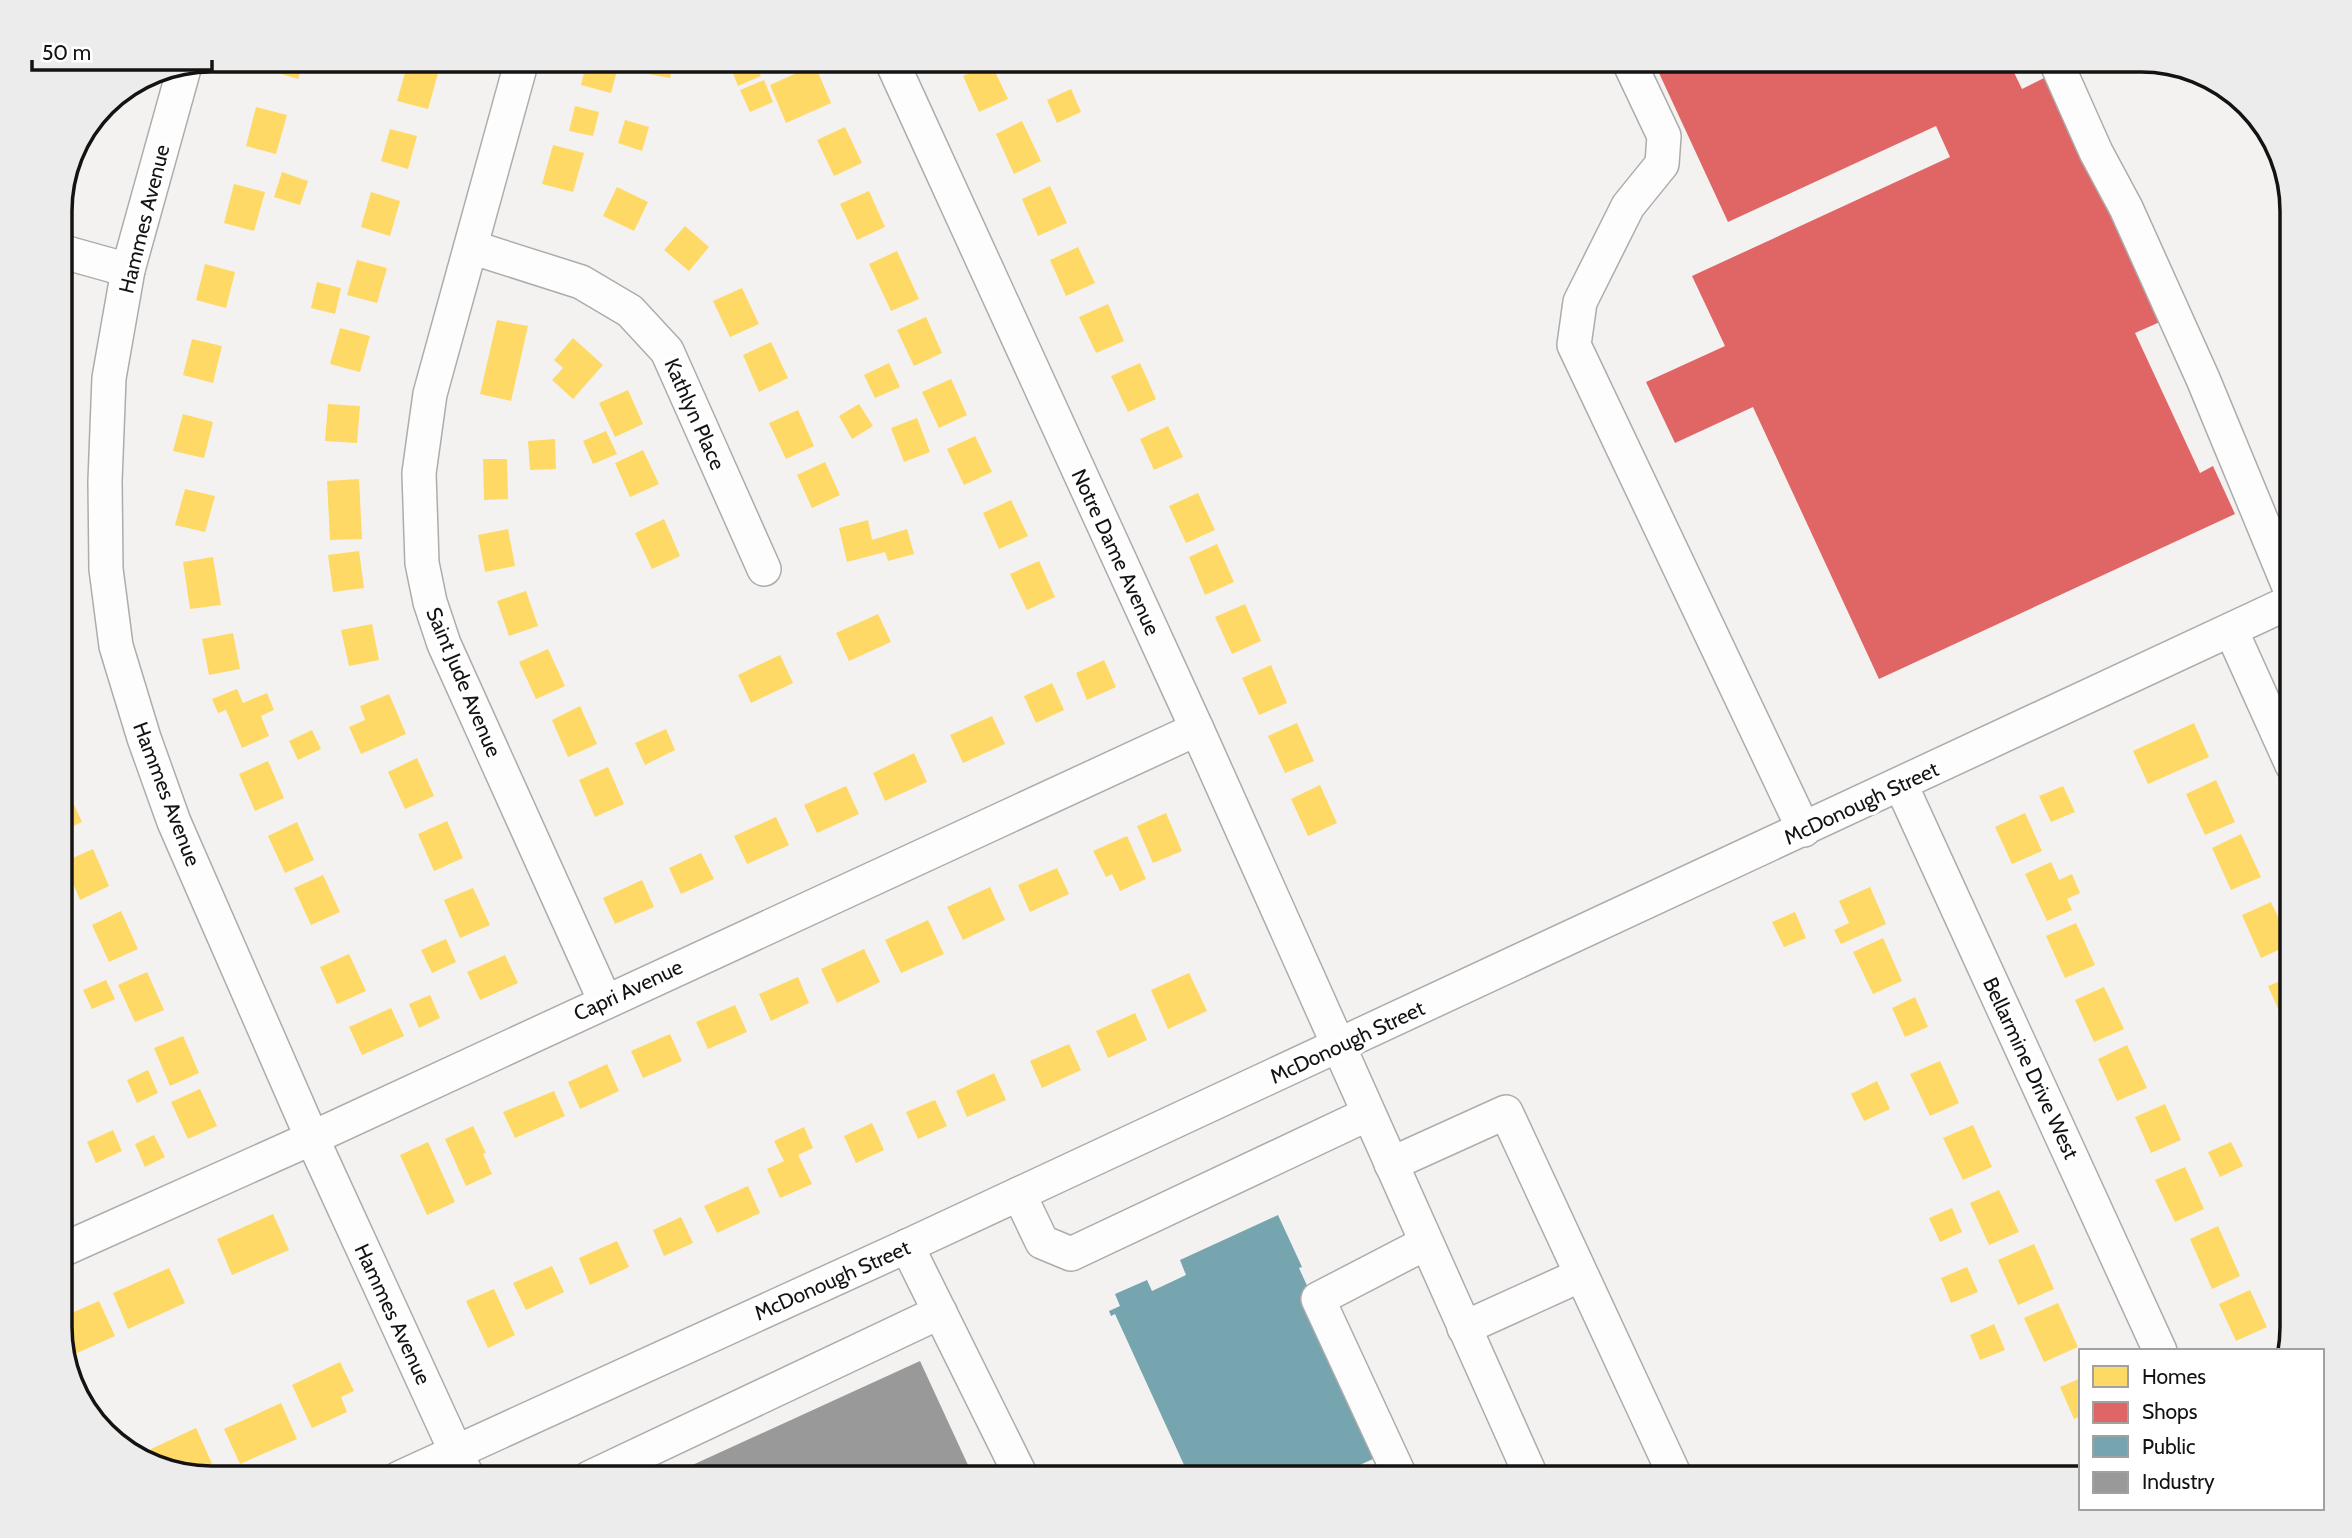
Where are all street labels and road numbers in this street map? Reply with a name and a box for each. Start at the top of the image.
street label: Hammes Avenue [113,142,175,296]
street label: Kathlyn Place [659,354,731,474]
street label: Notre Dame Avenue [1067,465,1166,639]
street label: Saint Jude Avenue [421,603,507,761]
street label: Hammes Avenue [128,718,206,870]
street label: McDonough Street [1780,756,1942,850]
street label: Capri Avenue [570,954,687,1026]
street label: Bellarmine Drive West [1978,973,2084,1163]
street label: McDonough Street [1266,995,1428,1089]
street label: McDonough Street [750,1234,914,1326]
street label: Hammes Avenue [349,1240,437,1389]

